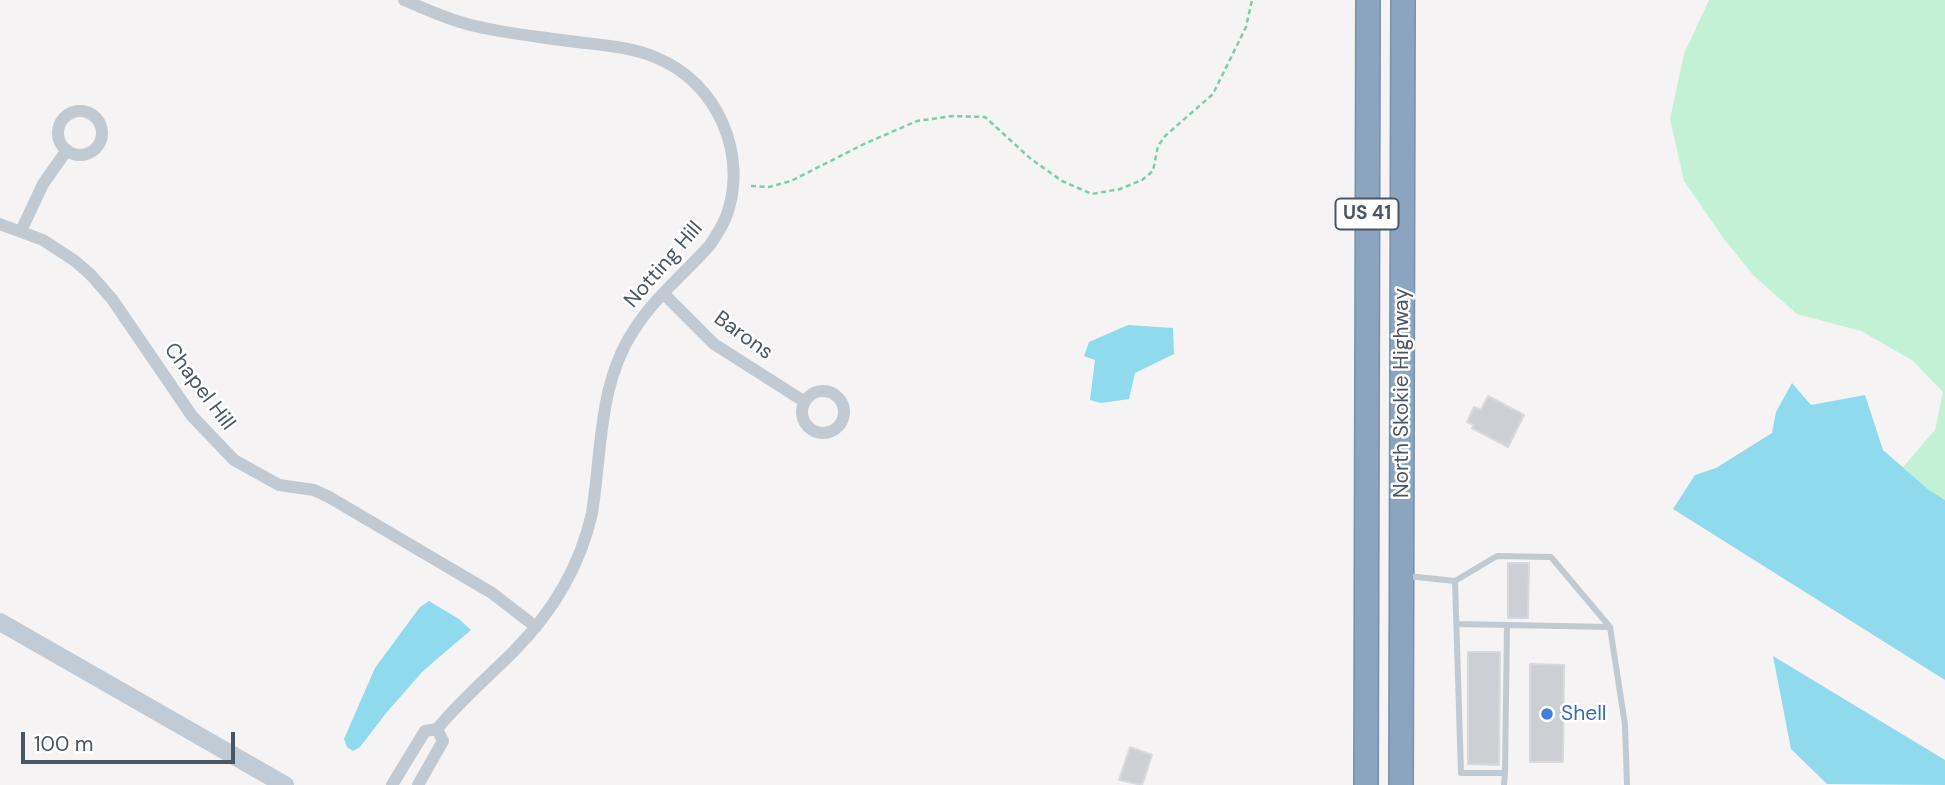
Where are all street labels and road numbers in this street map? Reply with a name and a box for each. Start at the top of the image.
road number: US 41 [1336,198,1398,230]
street label: Notting Hill [620,217,708,313]
street label: North Skokie Highway [1389,288,1415,498]
street label: Barons [709,306,777,366]
street label: Chapel Hill [158,338,240,436]

